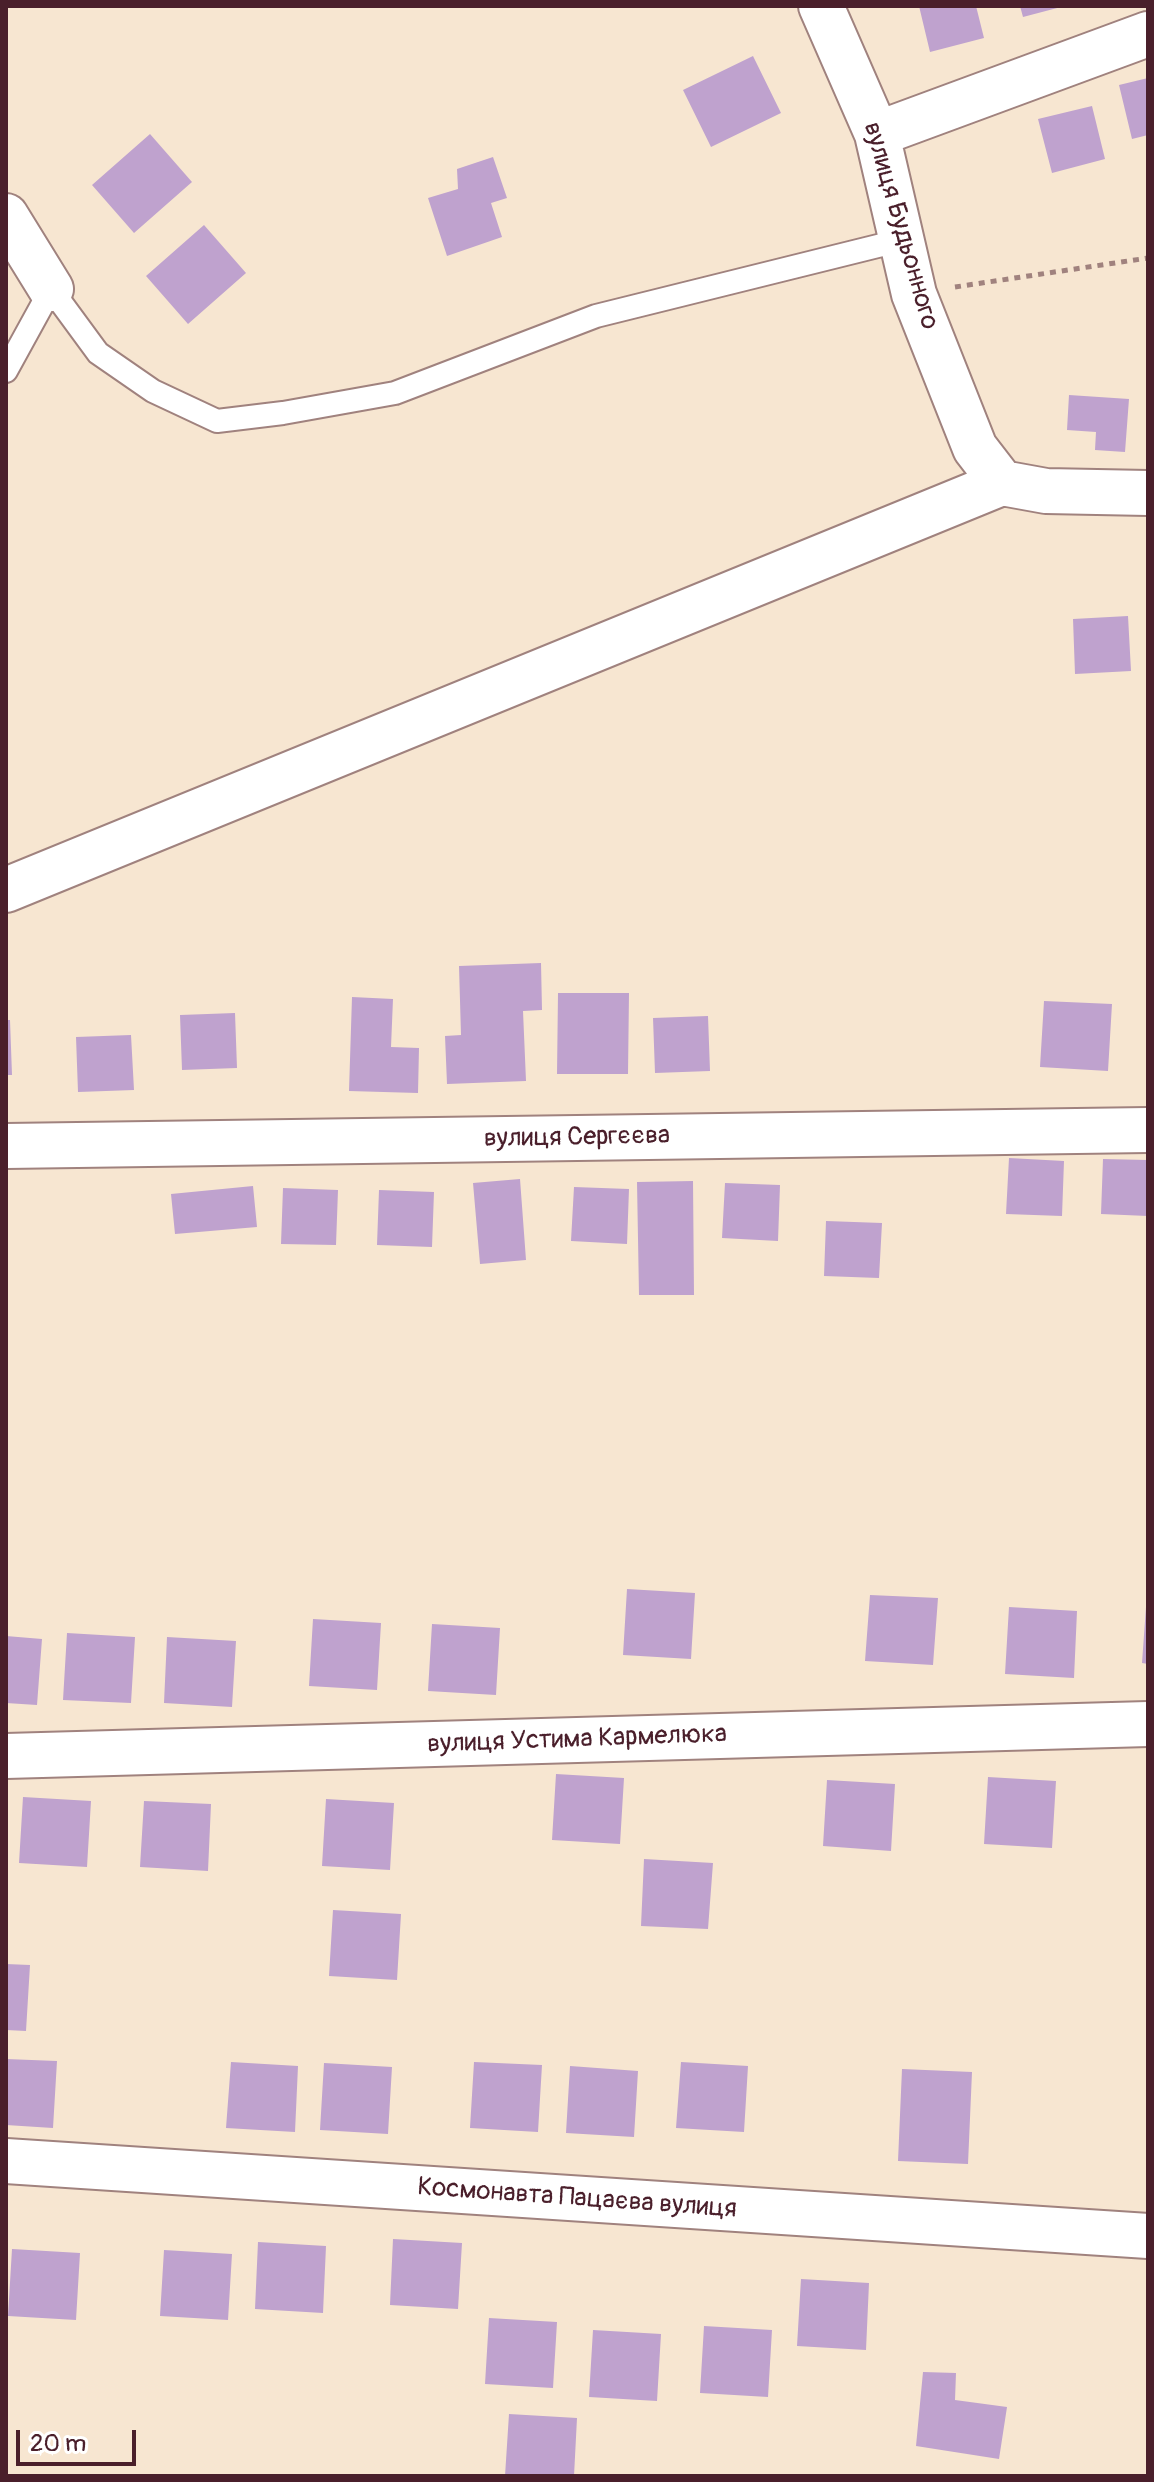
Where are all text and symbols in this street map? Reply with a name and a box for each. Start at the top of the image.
street label: вулиця Будьонного [855,119,945,333]
street label: вулиця Сергєєва [484,1121,670,1155]
street label: вулиця Устима Кармелюка [427,1719,727,1761]
street label: Космонавта Пацаєва вулиця [416,2172,738,2226]
scale bar [20,2414,140,2464]
text: 20 m [30,2429,86,2458]

